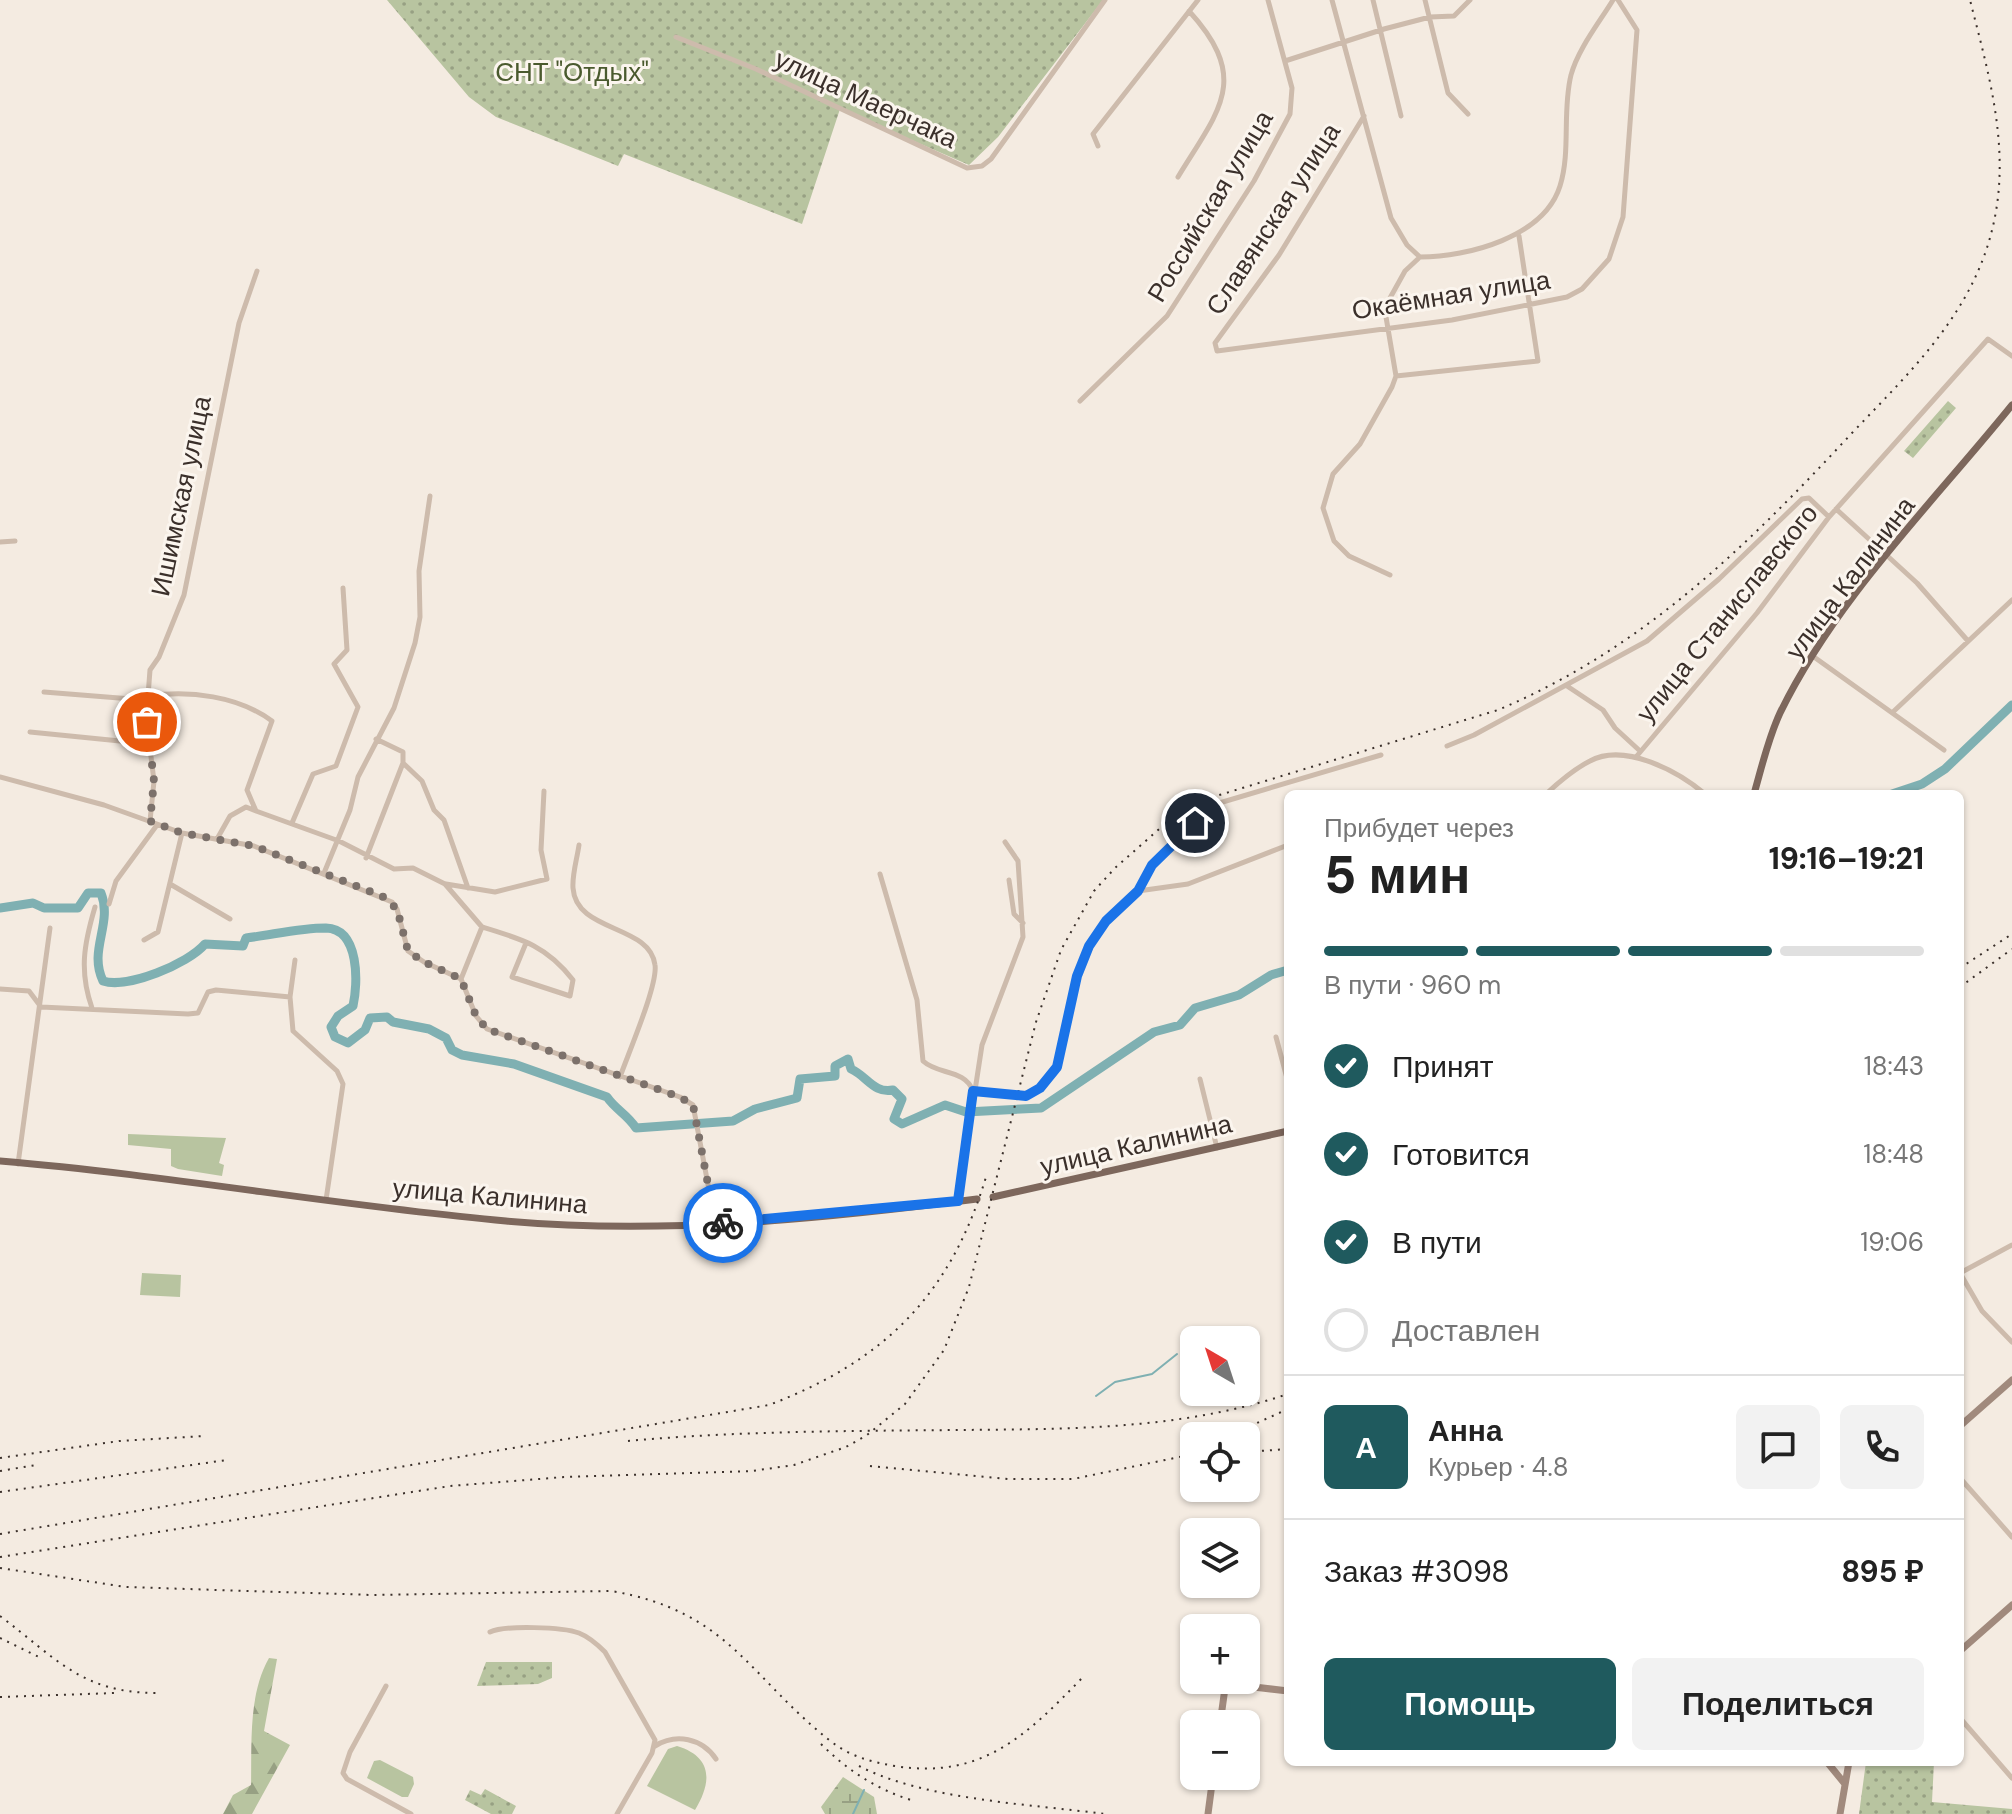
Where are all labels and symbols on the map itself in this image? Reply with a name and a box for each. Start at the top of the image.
street label: улица Маерчака [769,42,963,156]
park label: СНТ "Отдых" [495,55,649,89]
street label: Российская улица [1139,104,1281,308]
street label: Славянская улица [1198,116,1348,321]
street label: Окаёмная улица [1349,262,1553,327]
street label: Ишимская улица [143,392,219,599]
street label: улица Калинина [1778,489,1923,666]
street label: улица Станиславского [1629,497,1825,729]
pin [113,688,181,756]
pin [1161,789,1229,857]
street label: улица Калинина [1037,1106,1236,1184]
street label: улица Калинина [391,1171,589,1221]
courier [683,1183,763,1263]
north arrow [1180,1326,1260,1406]

